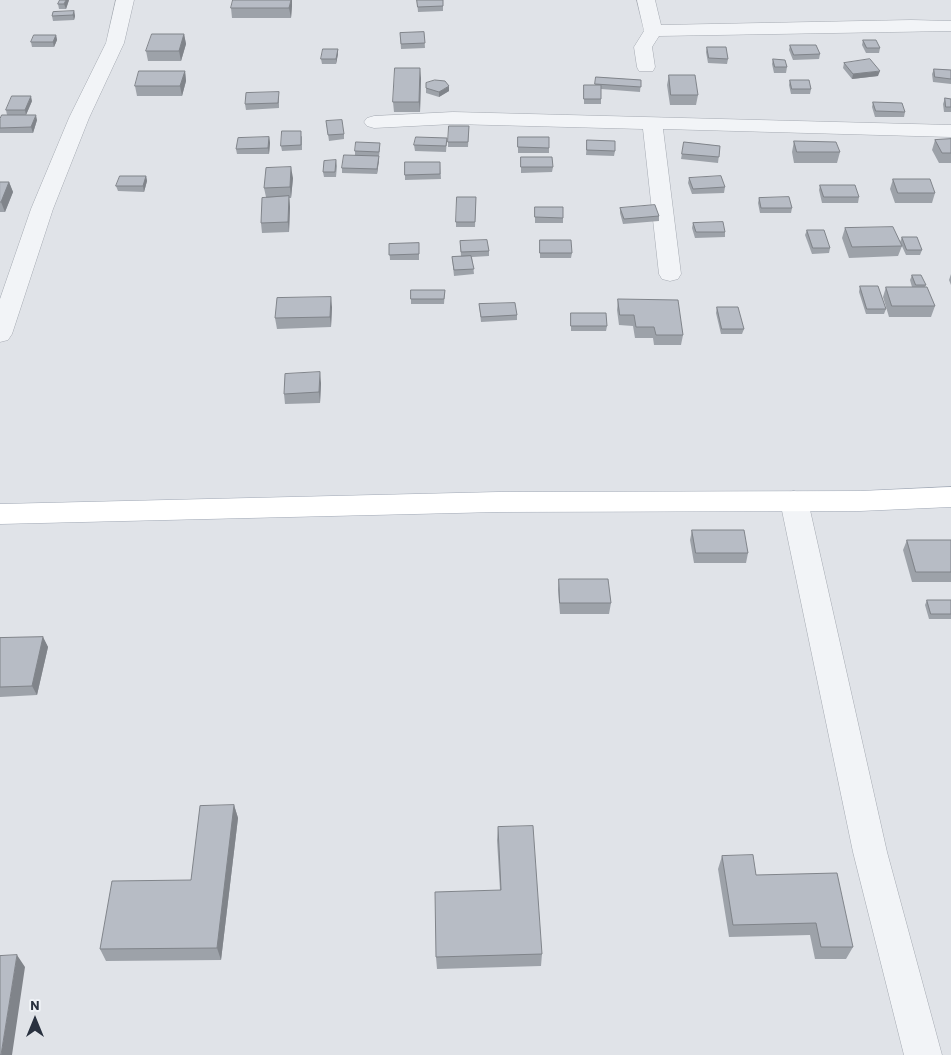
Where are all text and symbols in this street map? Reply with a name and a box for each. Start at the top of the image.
north arrow [10,995,60,1045]
text: N [30,996,40,1013]

